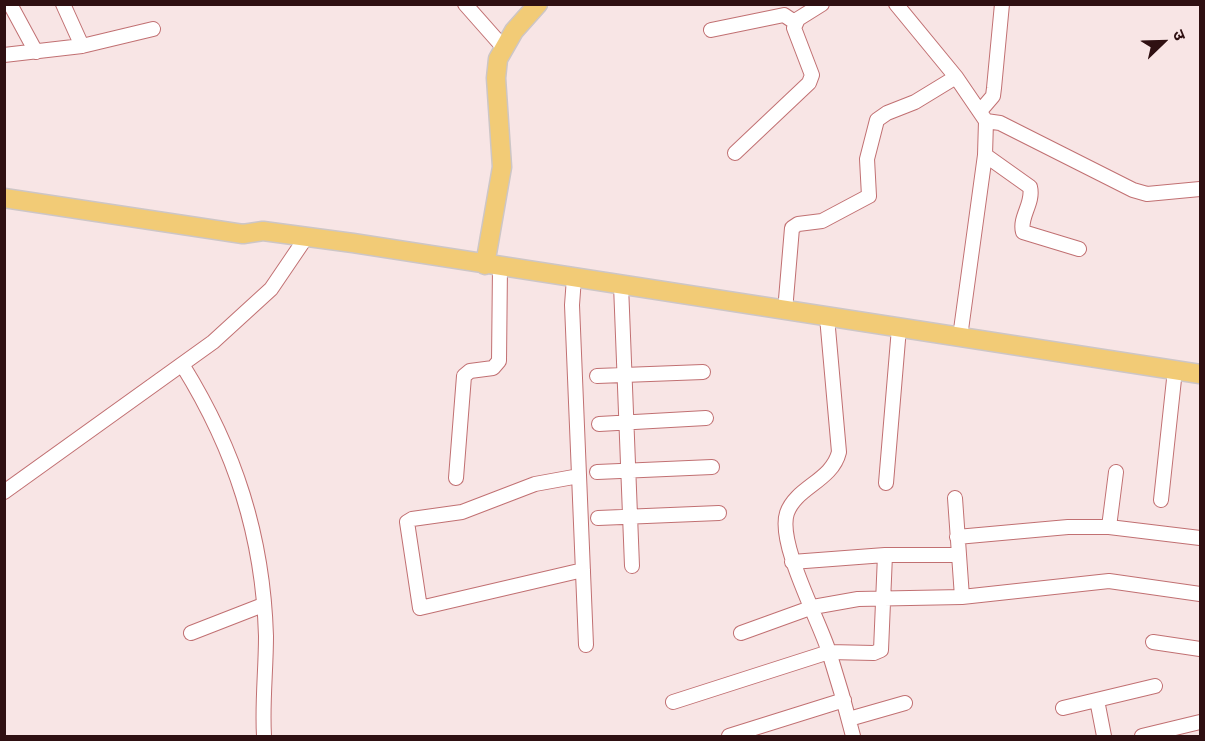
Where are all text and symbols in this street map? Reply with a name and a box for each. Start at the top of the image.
north arrow [1133,12,1193,72]
text: उ [1168,26,1192,44]

